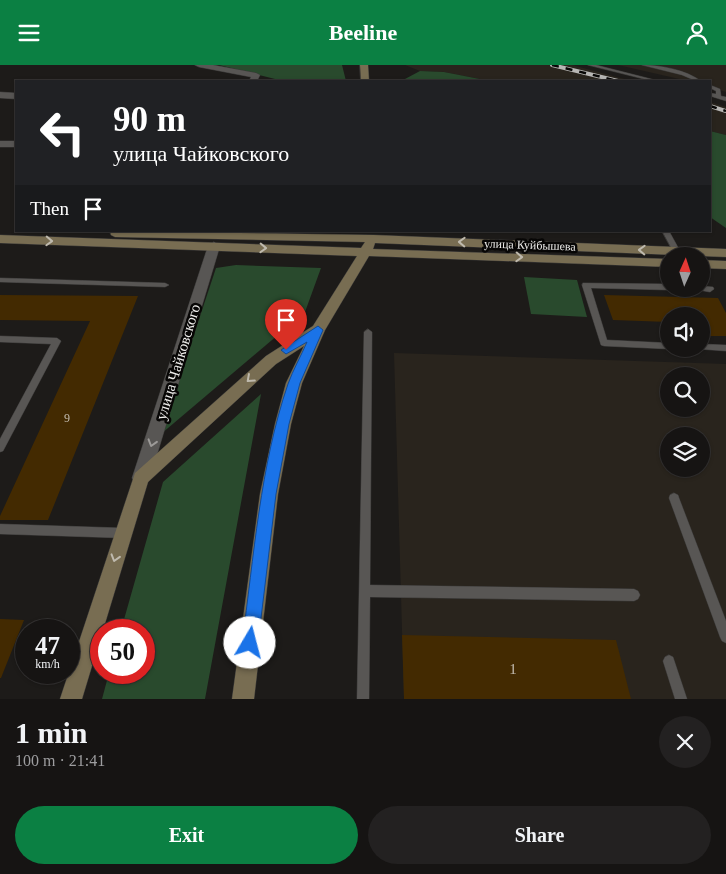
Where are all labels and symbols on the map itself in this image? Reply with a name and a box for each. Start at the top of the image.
one-way arrow [45,236,53,246]
street label: улица Куйбышева [484,236,577,254]
one-way arrow [458,237,466,248]
one-way arrow [260,243,267,253]
one-way arrow [638,244,646,255]
north arrow [660,247,710,297]
one-way arrow [516,252,523,262]
pin [265,299,307,350]
street label: улица Чайковского [153,302,203,422]
one-way arrow [247,373,256,382]
house number: 9 [64,411,70,425]
one-way arrow [148,439,158,447]
one-way arrow [111,553,121,561]
position arrow [223,616,275,668]
speed limit sign: 50 [90,619,155,684]
house number: 1 [509,661,517,677]

